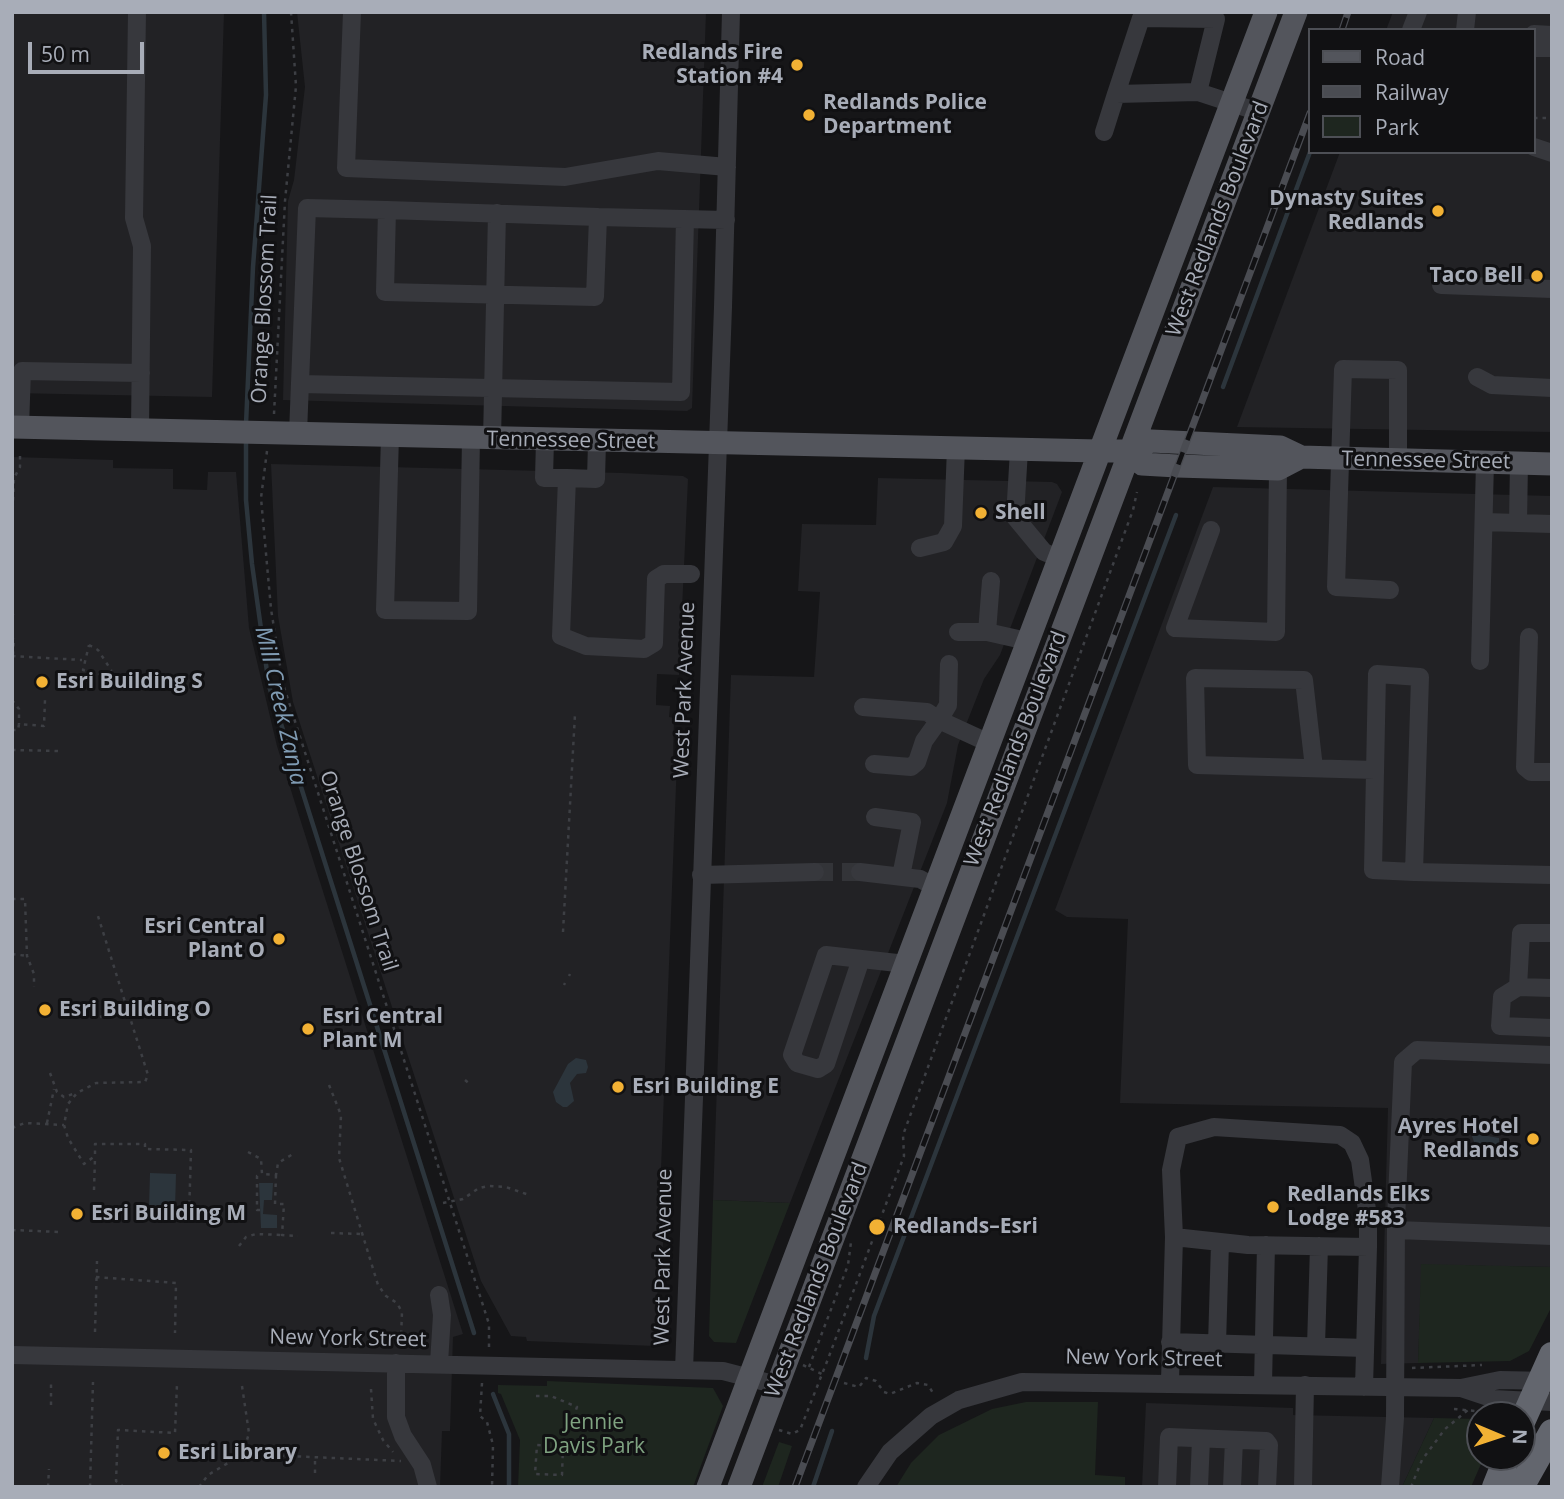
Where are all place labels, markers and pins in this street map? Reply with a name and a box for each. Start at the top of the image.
place label: Redlands Fire Station #4 [641,40,783,90]
marker: Redlands Fire Station #4 [789,57,805,73]
place label: Redlands Police Department [823,90,987,140]
marker: Redlands Police Department [801,107,817,123]
place label: Dynasty Suites Redlands [1269,186,1424,236]
marker: Dynasty Suites Redlands [1430,203,1446,219]
place label: Taco Bell [1430,263,1523,289]
marker: Taco Bell [1529,268,1545,284]
place label: Shell [995,500,1046,526]
marker: Shell [973,505,989,521]
place label: Esri Building S [56,669,203,695]
marker: Esri Building S [34,674,50,690]
place label: Esri Central Plant O [144,914,265,964]
marker: Esri Central Plant O [271,931,287,947]
place label: Esri Building O [59,997,211,1023]
marker: Esri Building O [37,1002,53,1018]
place label: Esri Central Plant M [322,1004,443,1054]
marker: Esri Central Plant M [300,1021,316,1037]
place label: Esri Building E [632,1074,779,1100]
marker: Esri Building E [610,1079,626,1095]
place label: Ayres Hotel Redlands [1398,1114,1519,1164]
marker: Ayres Hotel Redlands [1525,1131,1541,1147]
place label: Redlands Elks Lodge #583 [1287,1182,1430,1232]
marker: Redlands Elks Lodge #583 [1265,1199,1281,1215]
place label: Esri Building M [91,1201,246,1227]
marker: Esri Building M [69,1206,85,1222]
place label: Redlands–Esri [893,1214,1038,1240]
marker: Redlands–Esri [867,1217,887,1237]
place label: Esri Library [178,1440,297,1466]
marker: Esri Library [156,1445,172,1461]

